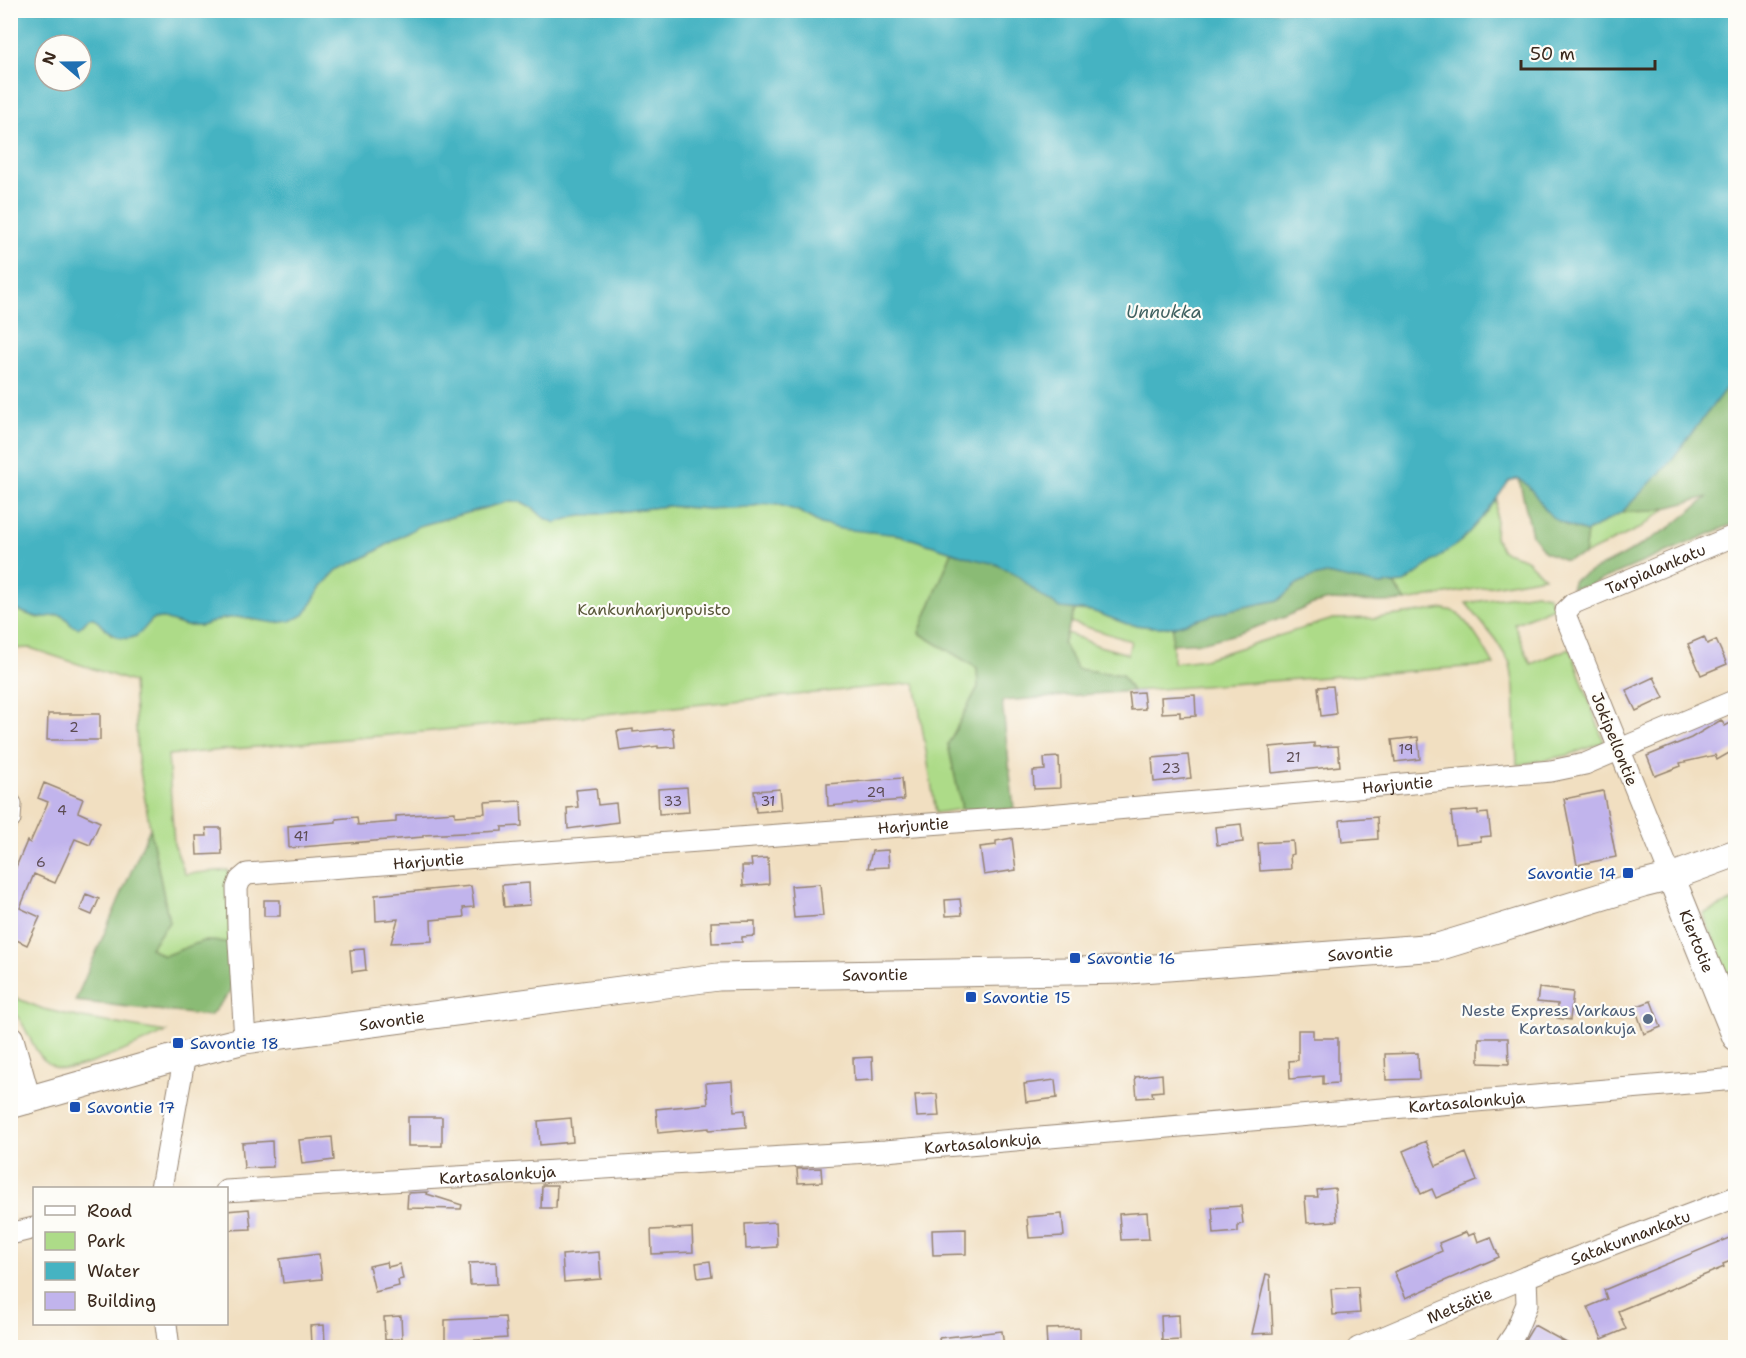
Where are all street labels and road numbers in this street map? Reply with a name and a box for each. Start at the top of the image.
street label: Tarpialankatu [1602,539,1709,600]
street label: Jokipellontie [1586,689,1643,789]
street label: Harjuntie [1361,771,1434,798]
street label: Harjuntie [877,813,950,839]
street label: Harjuntie [392,848,465,874]
street label: Kiertotie [1674,906,1719,976]
street label: Savontie [1327,940,1394,966]
street label: Savontie [842,964,908,986]
street label: Savontie [358,1006,426,1036]
street label: Kartasalonkuja [1408,1087,1526,1118]
street label: Kartasalonkuja [923,1128,1042,1159]
street label: Kartasalonkuja [438,1161,557,1189]
street label: Satakunnankatu [1568,1205,1693,1270]
street label: Metsätie [1424,1283,1495,1329]

